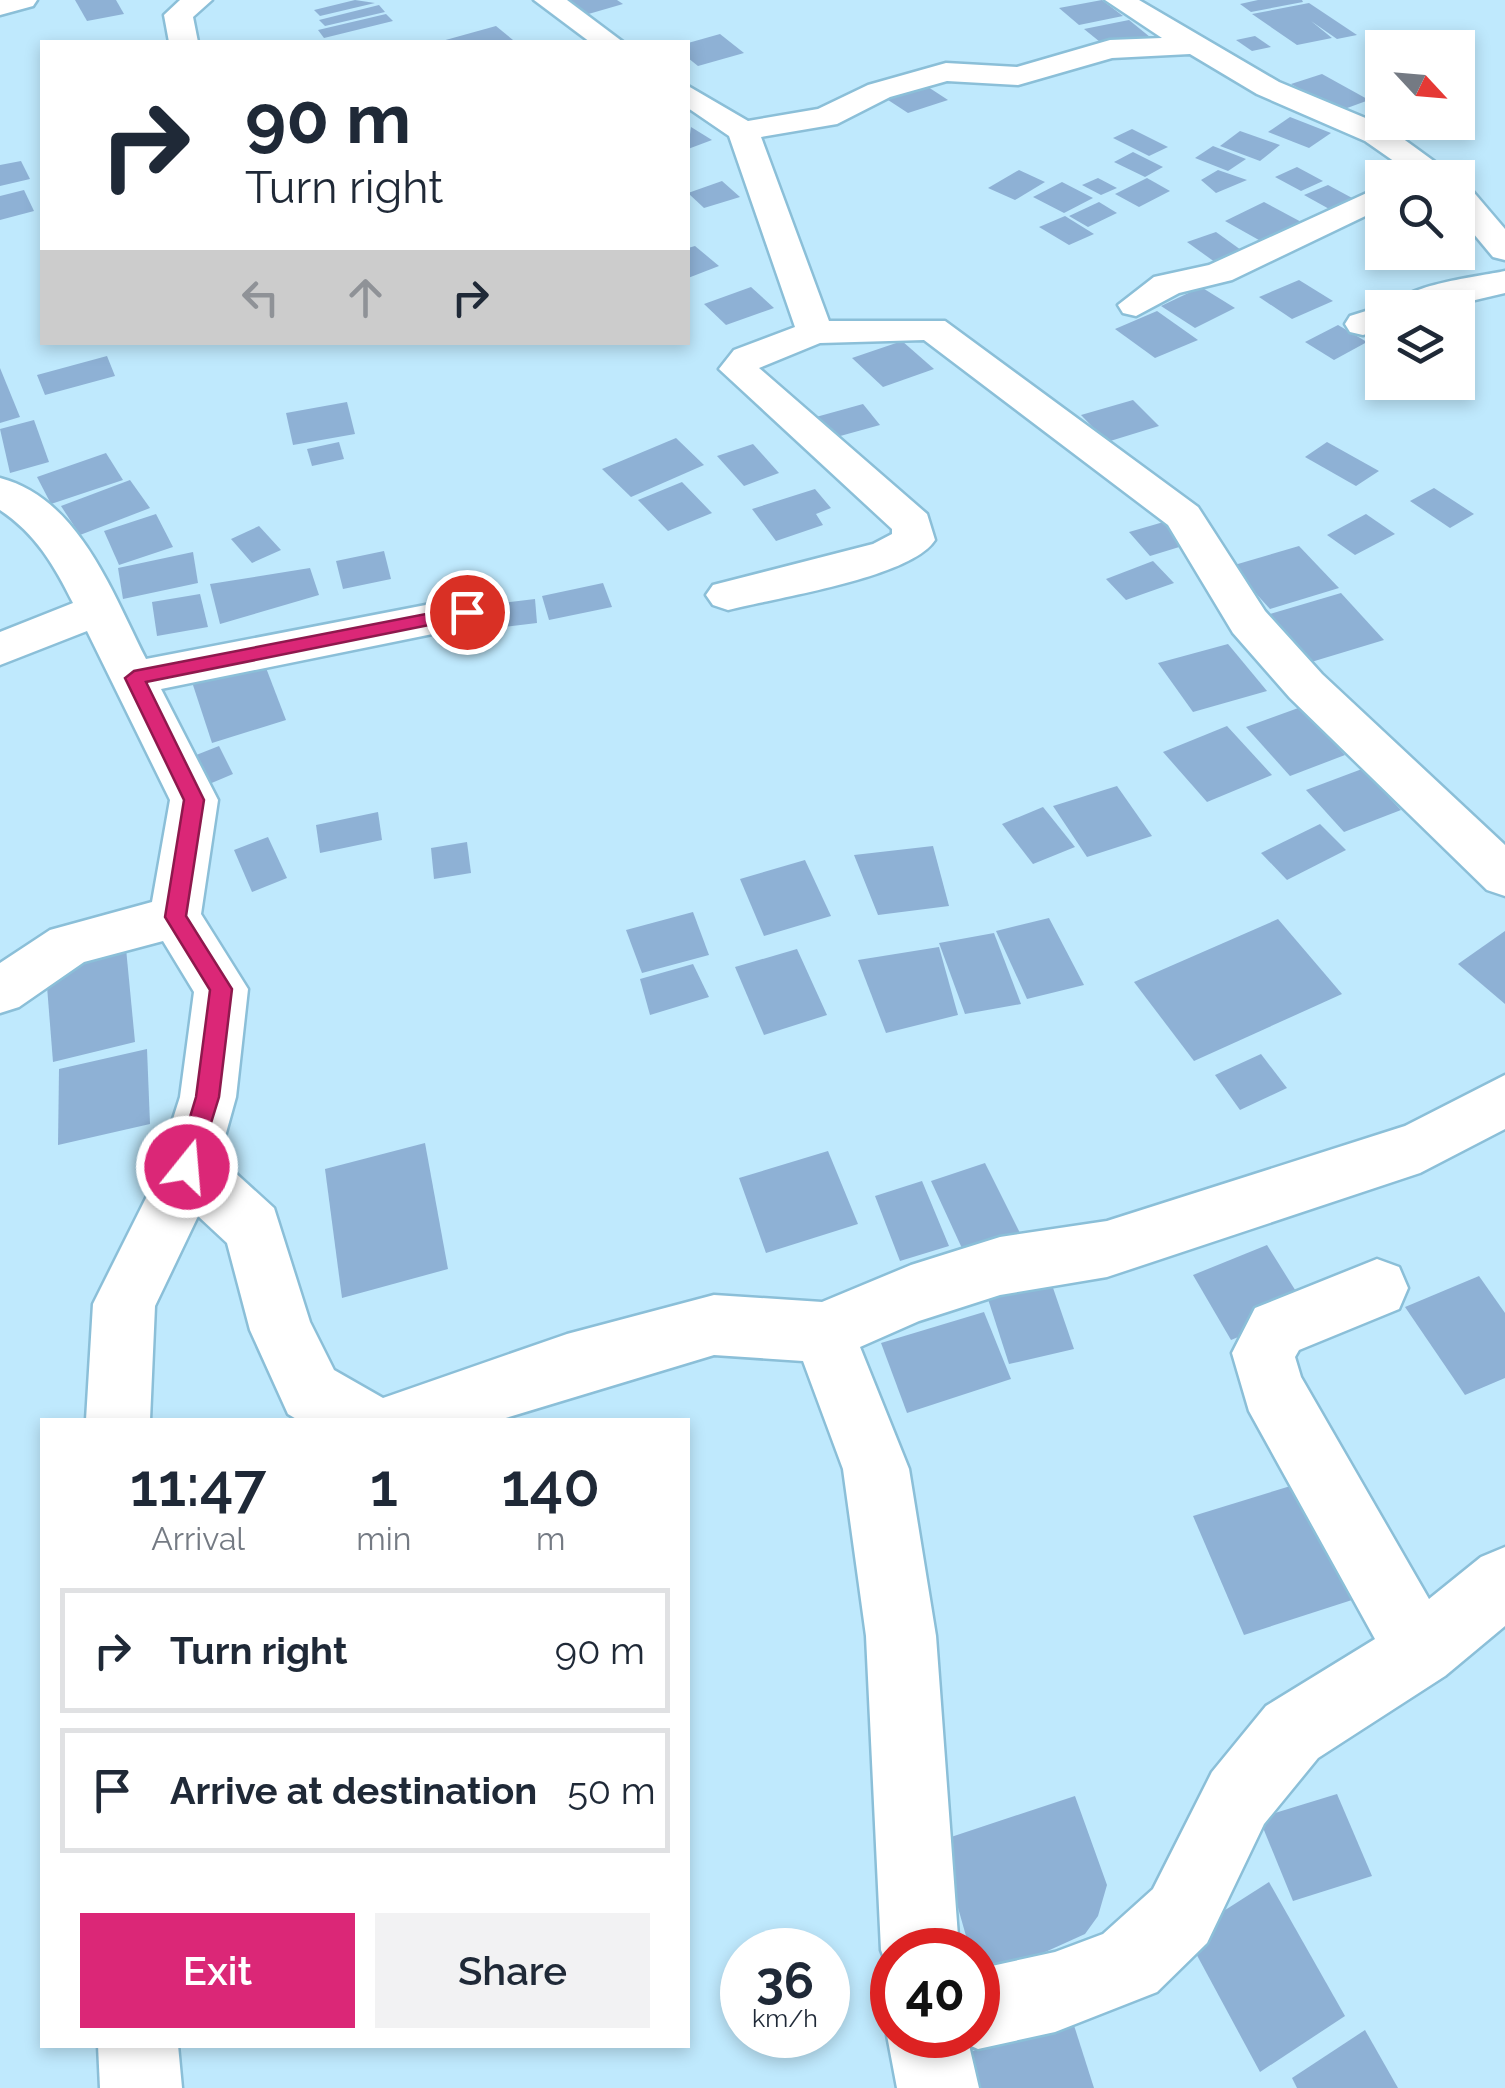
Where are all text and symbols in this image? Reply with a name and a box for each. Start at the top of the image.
north arrow [1365,30,1475,140]
map controls [1365,30,1475,400]
text: 90 m [245,77,411,159]
icon: right [80,80,210,210]
button: search [1365,160,1475,270]
text: Turn right [245,161,443,214]
icon: left [233,270,288,325]
icon: ahead [338,270,393,325]
icon: right [443,270,498,325]
button: layers [1365,290,1475,400]
pin [425,570,510,655]
icon: arrive [440,585,495,640]
position arrow [135,1115,239,1219]
text: 11:47 [130,1450,266,1520]
text: 1 [370,1450,398,1520]
text: 140 [501,1450,600,1520]
text: Arrival [151,1520,245,1557]
text: min [356,1520,411,1557]
text: m [536,1520,565,1557]
icon: right [85,1623,140,1678]
text: Turn right [170,1628,347,1673]
text: 90 m [555,1628,645,1673]
icon: arrive [85,1763,140,1818]
text: Arrive at destination [170,1768,537,1813]
text: 50 m [567,1768,656,1813]
button: Exit [80,1913,355,2028]
button: Share [375,1913,650,2028]
speed limit sign: 40 [870,1928,1000,2058]
text: 36 [756,1951,814,2010]
text: km/h [752,2003,818,2033]

